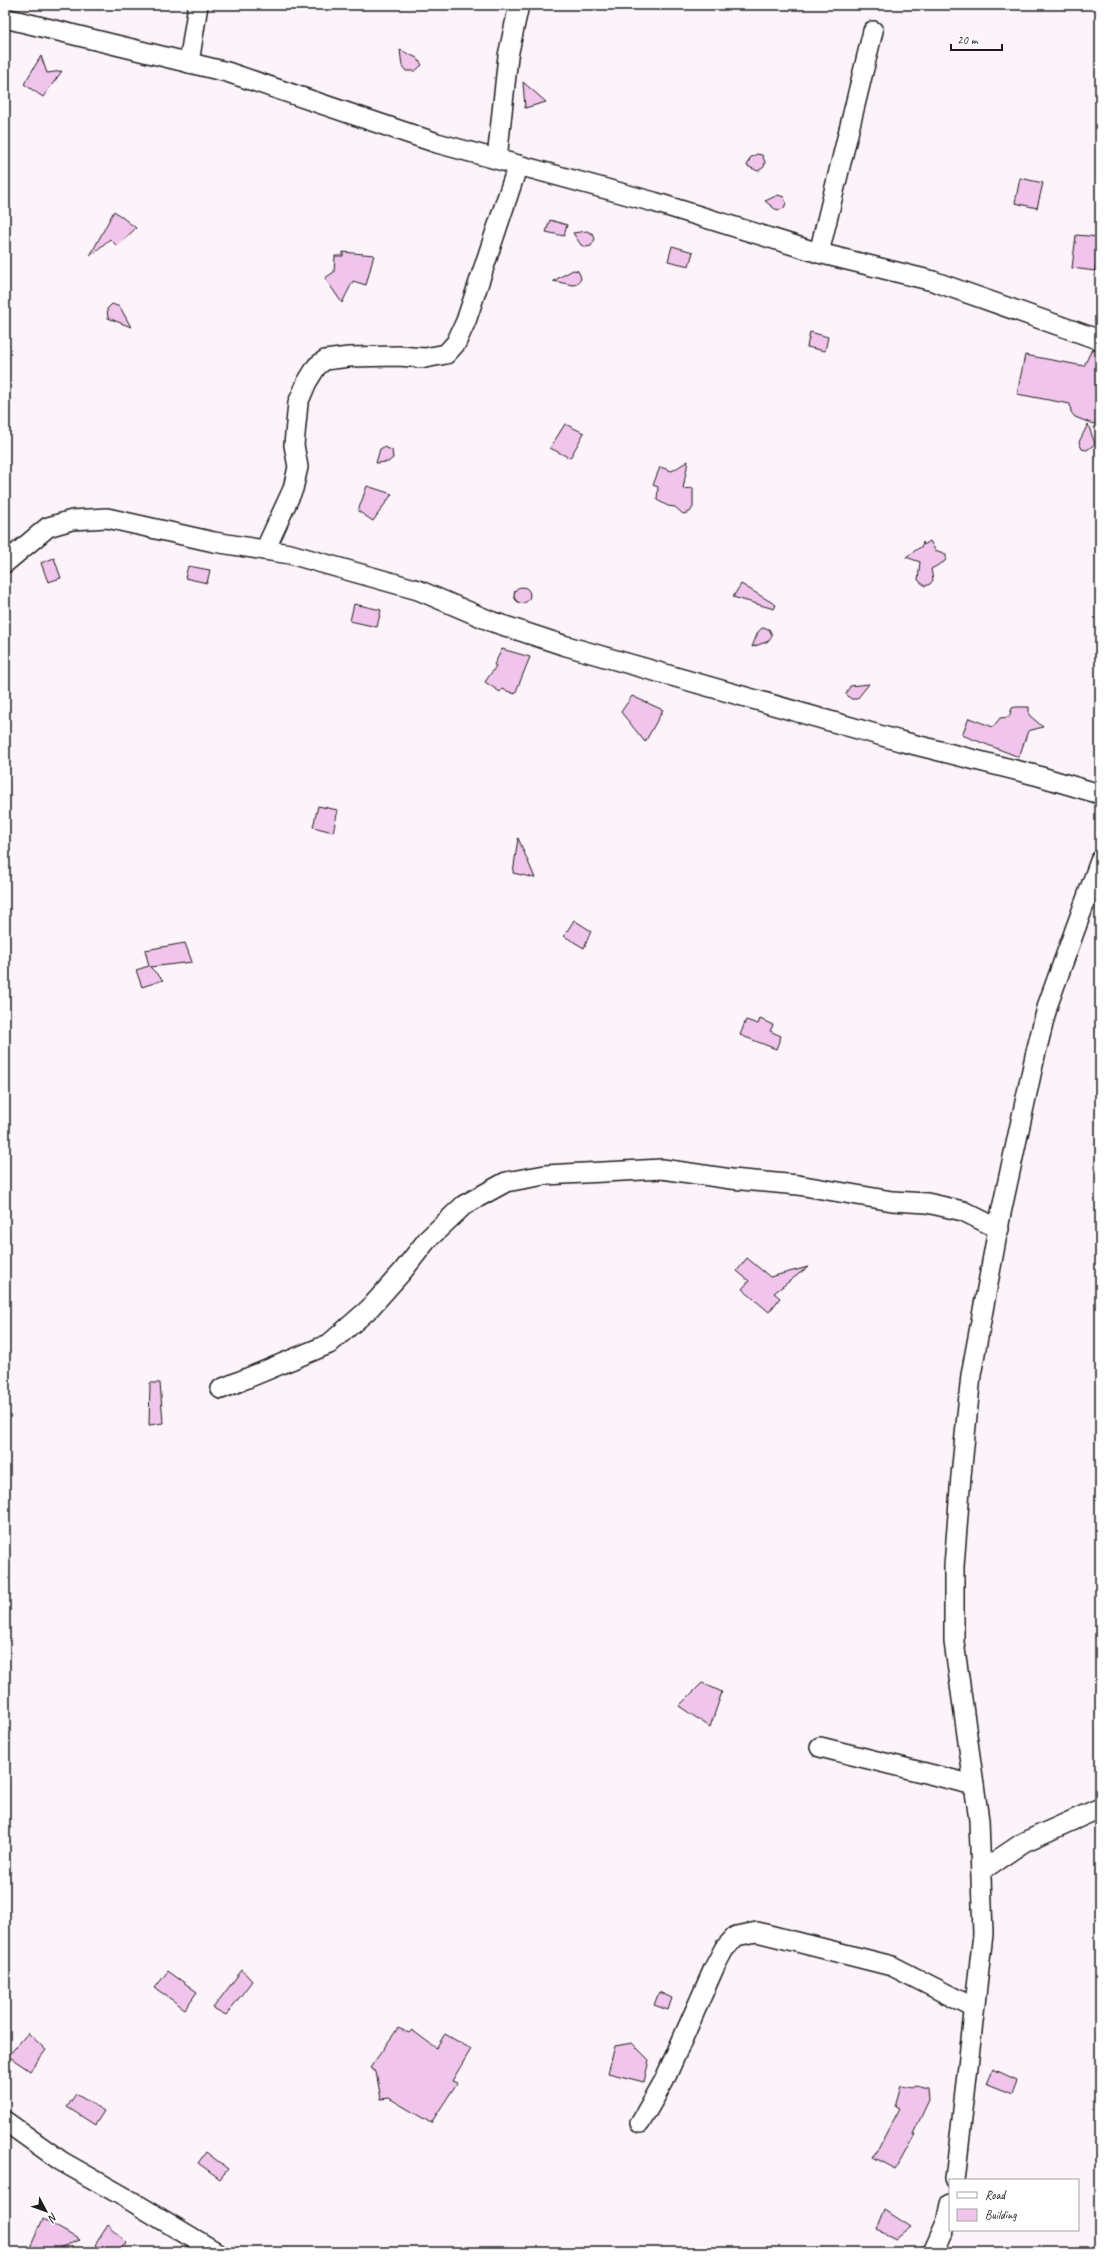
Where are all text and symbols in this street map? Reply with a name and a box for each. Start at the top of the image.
scale bar [951,26,1002,52]
text: 20 m [957,32,979,48]
legend [949,2179,1079,2231]
text: Road [985,2187,1007,2203]
north arrow [26,2191,66,2231]
text: Building [985,2207,1017,2223]
text: N [45,2210,61,2226]

